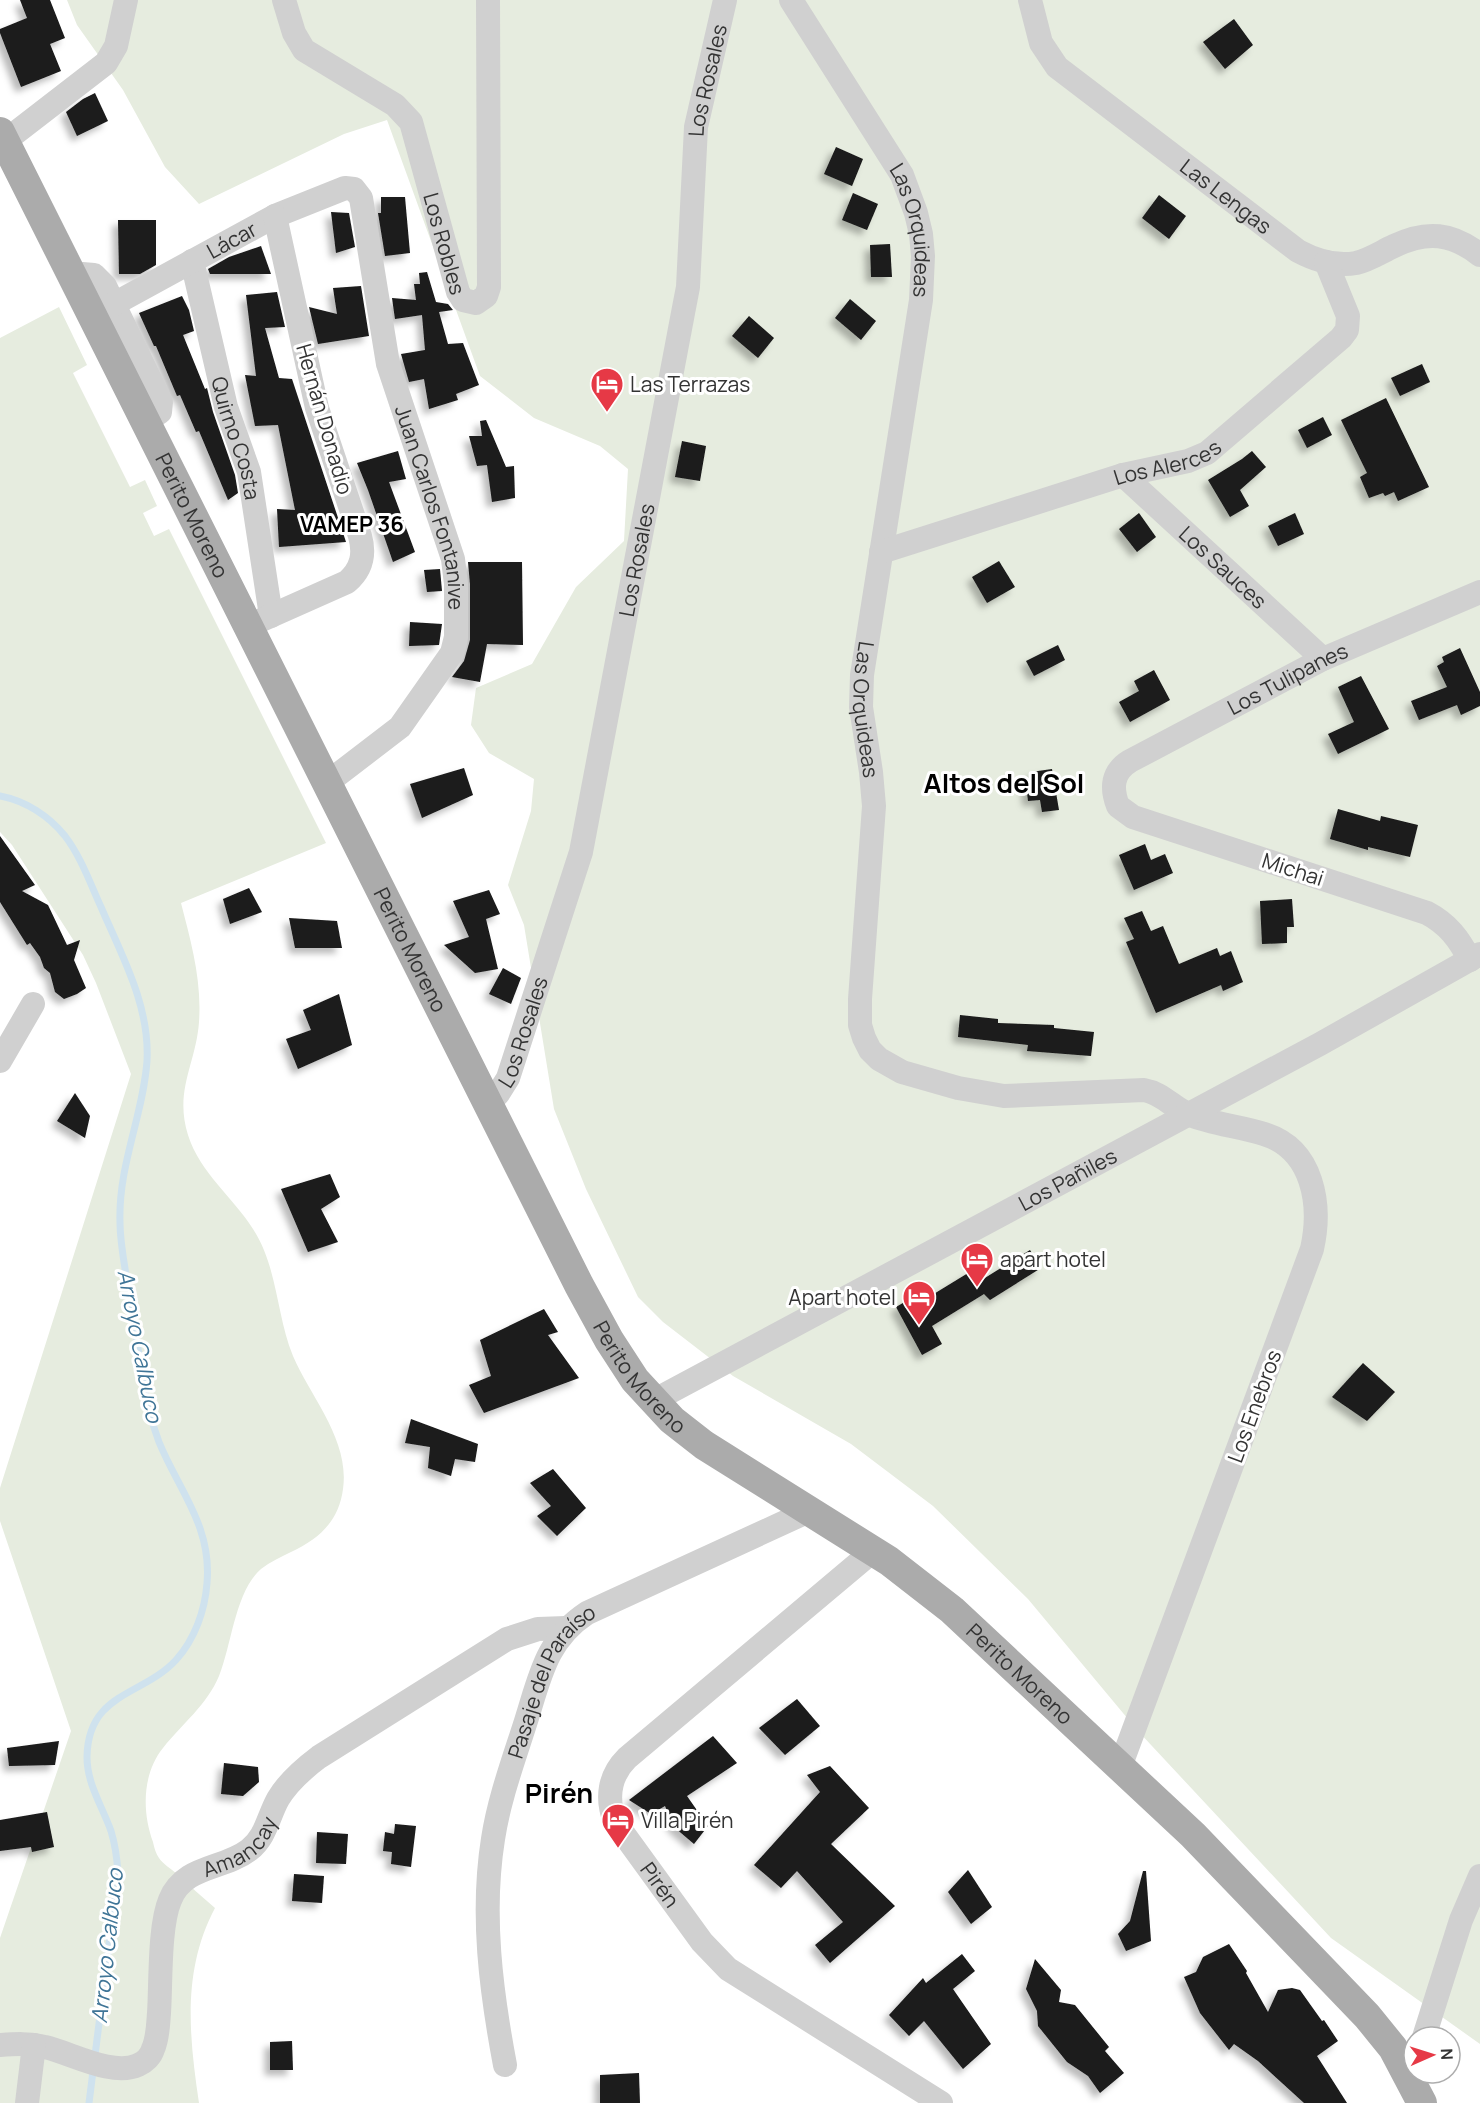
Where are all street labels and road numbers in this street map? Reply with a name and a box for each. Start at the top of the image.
street label: Los Rosales [682,21,733,137]
street label: Las Lengas [1175,152,1278,240]
street label: Las Orquideas [884,157,937,298]
street label: Los Robles [417,189,472,298]
street label: Lácar [202,214,262,265]
street label: Hernán Donadio [290,340,360,498]
street label: Quirno Costa [205,374,267,502]
street label: Juan Carlos Fontanive [389,402,470,610]
street label: Los Alerces [1110,433,1227,491]
street label: Perito Moreno [149,448,236,583]
street label: Los Rosales [612,501,661,619]
street label: Los Sauces [1173,520,1273,615]
street label: Los Tulipanes [1222,636,1352,721]
street label: Las Orquideas [846,639,885,779]
street label: Michai [1259,846,1327,892]
street label: Perito Moreno [368,883,454,1017]
street label: Los Rosales [491,973,554,1093]
street label: Los Pañiles [1013,1141,1121,1217]
street label: Perito Moreno [587,1316,692,1440]
street label: Los Enebros [1221,1346,1287,1466]
street label: Pasaje del Paraíso [501,1597,599,1762]
street label: Perito Moreno [961,1617,1079,1730]
street label: Amancay [199,1812,283,1883]
street label: Pirén [634,1856,686,1913]

